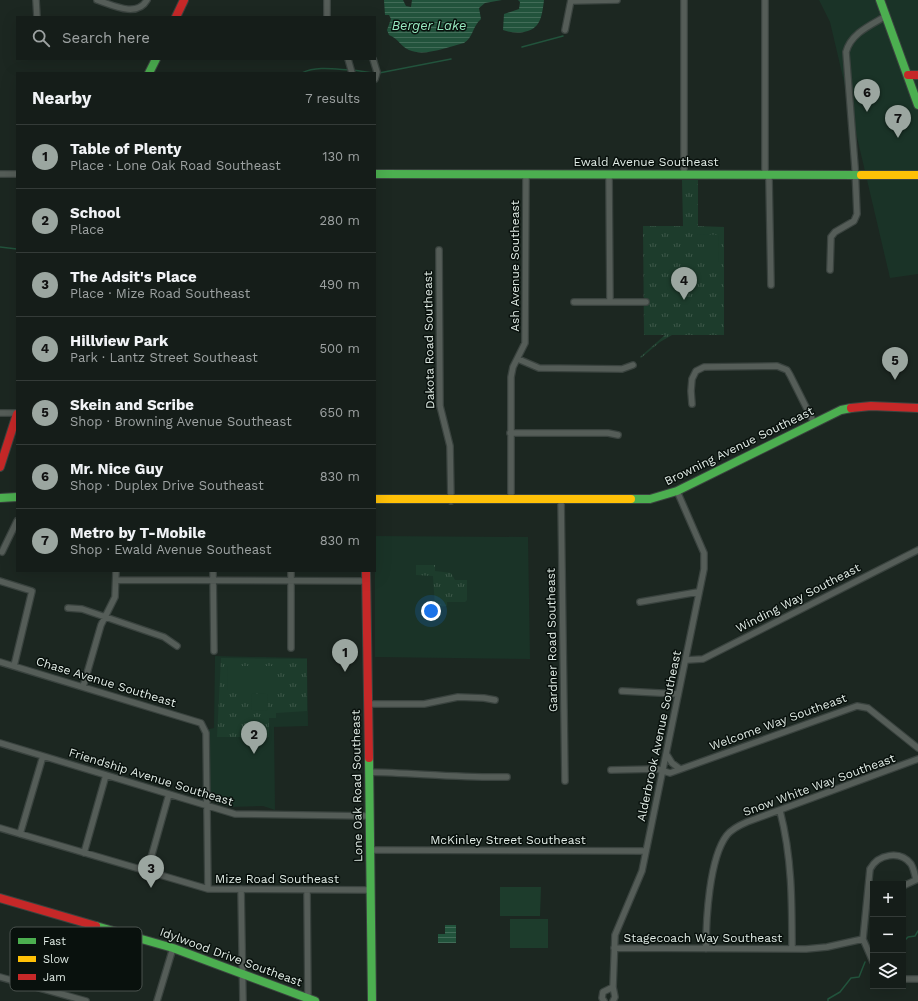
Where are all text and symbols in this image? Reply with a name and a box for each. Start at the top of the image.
search box [16,16,376,60]
water label: Berger Lake [392,18,466,33]
icon: search [30,27,52,49]
text: Search here [62,29,150,47]
pin: 6 [854,79,880,112]
text: Nearby [32,88,91,108]
text: 7 results [305,91,360,106]
pin: 7 [885,105,911,138]
text: Table of Plenty [70,140,182,158]
text: 1 [42,149,48,164]
text: 130 m [322,149,360,164]
street label: Ewald Avenue Southeast [573,155,719,169]
text: Place · Lone Oak Road Southeast [70,158,281,173]
street label: Ash Avenue Southeast [508,200,522,332]
text: School [70,204,120,222]
text: 2 [41,213,49,228]
text: 280 m [320,213,360,228]
text: Place [70,222,104,237]
pin: 4 [671,267,697,300]
text: The Adsit's Place [70,268,197,286]
street label: Dakota Road Southeast [421,271,437,409]
text: 3 [41,277,49,292]
text: 490 m [319,277,360,292]
text: Place · Mize Road Southeast [70,286,250,301]
text: Hillview Park [70,332,168,350]
text: 4 [41,341,49,356]
text: 500 m [319,341,360,356]
pin: 5 [882,347,908,380]
text: Park · Lantz Street Southeast [70,350,258,365]
text: Skein and Scribe [70,396,194,414]
street label: Browning Avenue Southeast [662,404,816,488]
text: 5 [41,405,49,420]
text: 650 m [320,405,360,420]
text: Shop · Browning Avenue Southeast [70,414,292,429]
text: Mr. Nice Guy [70,460,163,478]
text: 6 [41,469,49,484]
text: 830 m [320,469,360,484]
text: Shop · Duplex Drive Southeast [70,478,264,493]
text: Metro by T-Mobile [70,524,206,542]
text: 7 [41,533,49,548]
text: 830 m [320,533,360,548]
text: Shop · Ewald Avenue Southeast [70,542,271,557]
street label: Winding Way Southeast [733,560,863,636]
street label: Gardner Road Southeast [544,568,560,712]
your location [421,601,441,621]
pin: 1 [332,639,358,672]
street label: Alderbrook Avenue Southeast [634,649,684,823]
street label: Chase Avenue Southeast [34,654,178,710]
street label: Welcome Way Southeast [707,691,849,753]
street label: Lone Oak Road Southeast [349,710,365,862]
pin: 2 [241,721,267,754]
street label: Friendship Avenue Southeast [67,745,235,809]
street label: Snow White Way Southeast [741,751,897,819]
street label: McKinley Street Southeast [430,833,586,847]
pin: 3 [138,855,164,888]
street label: Mize Road Southeast [215,872,339,886]
map controls [870,881,906,989]
button: + [870,881,906,917]
button: − [870,917,906,953]
street label: Idylwood Drive Southeast [158,925,304,989]
legend [10,927,142,991]
street label: Stagecoach Way Southeast [624,931,782,945]
text: Fast [43,935,66,948]
text: Slow [43,953,69,966]
button: layers [870,953,906,989]
text: Jam [43,971,66,984]

